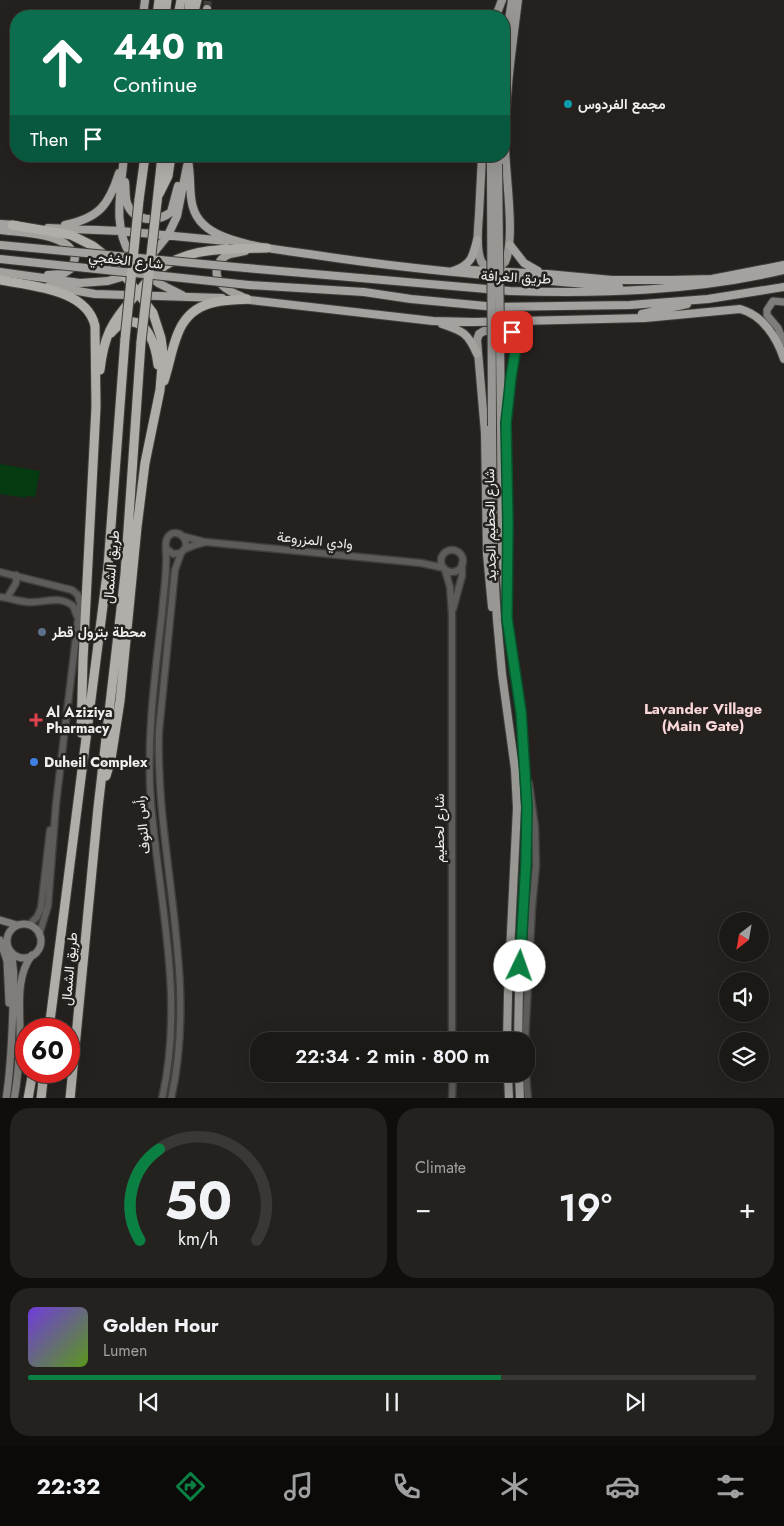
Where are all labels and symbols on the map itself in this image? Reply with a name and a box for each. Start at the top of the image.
place label: مجمع الفردوس [578,94,666,114]
marker: مجمع الفردوس [562,98,574,110]
street label: شارع الخفجي [88,246,164,276]
street label: طريق الغرافة [480,265,552,289]
pin [491,311,533,353]
street label: شارع الحطيم الجديد [479,468,502,582]
street label: وادي المزروعة [276,526,354,556]
street label: طريق الشمال [98,529,124,605]
place label: محطة بترول قطر [51,622,147,642]
marker: محطة بترول قطر [36,626,48,638]
district label: Lavander Village (Main Gate) [644,698,762,737]
place label: Al Aziziya Pharmacy [45,702,112,738]
marker: Al Aziziya Pharmacy [30,714,42,726]
place label: Duheil Complex [44,752,148,772]
marker: Duheil Complex [28,756,40,768]
street label: شارع لحطيم [429,793,450,863]
street label: رأس النوف [129,795,155,855]
north arrow [719,912,769,962]
street label: طريق الشمال [56,931,82,1007]
position arrow [493,939,545,991]
speed limit sign: 60 [15,1018,80,1083]

